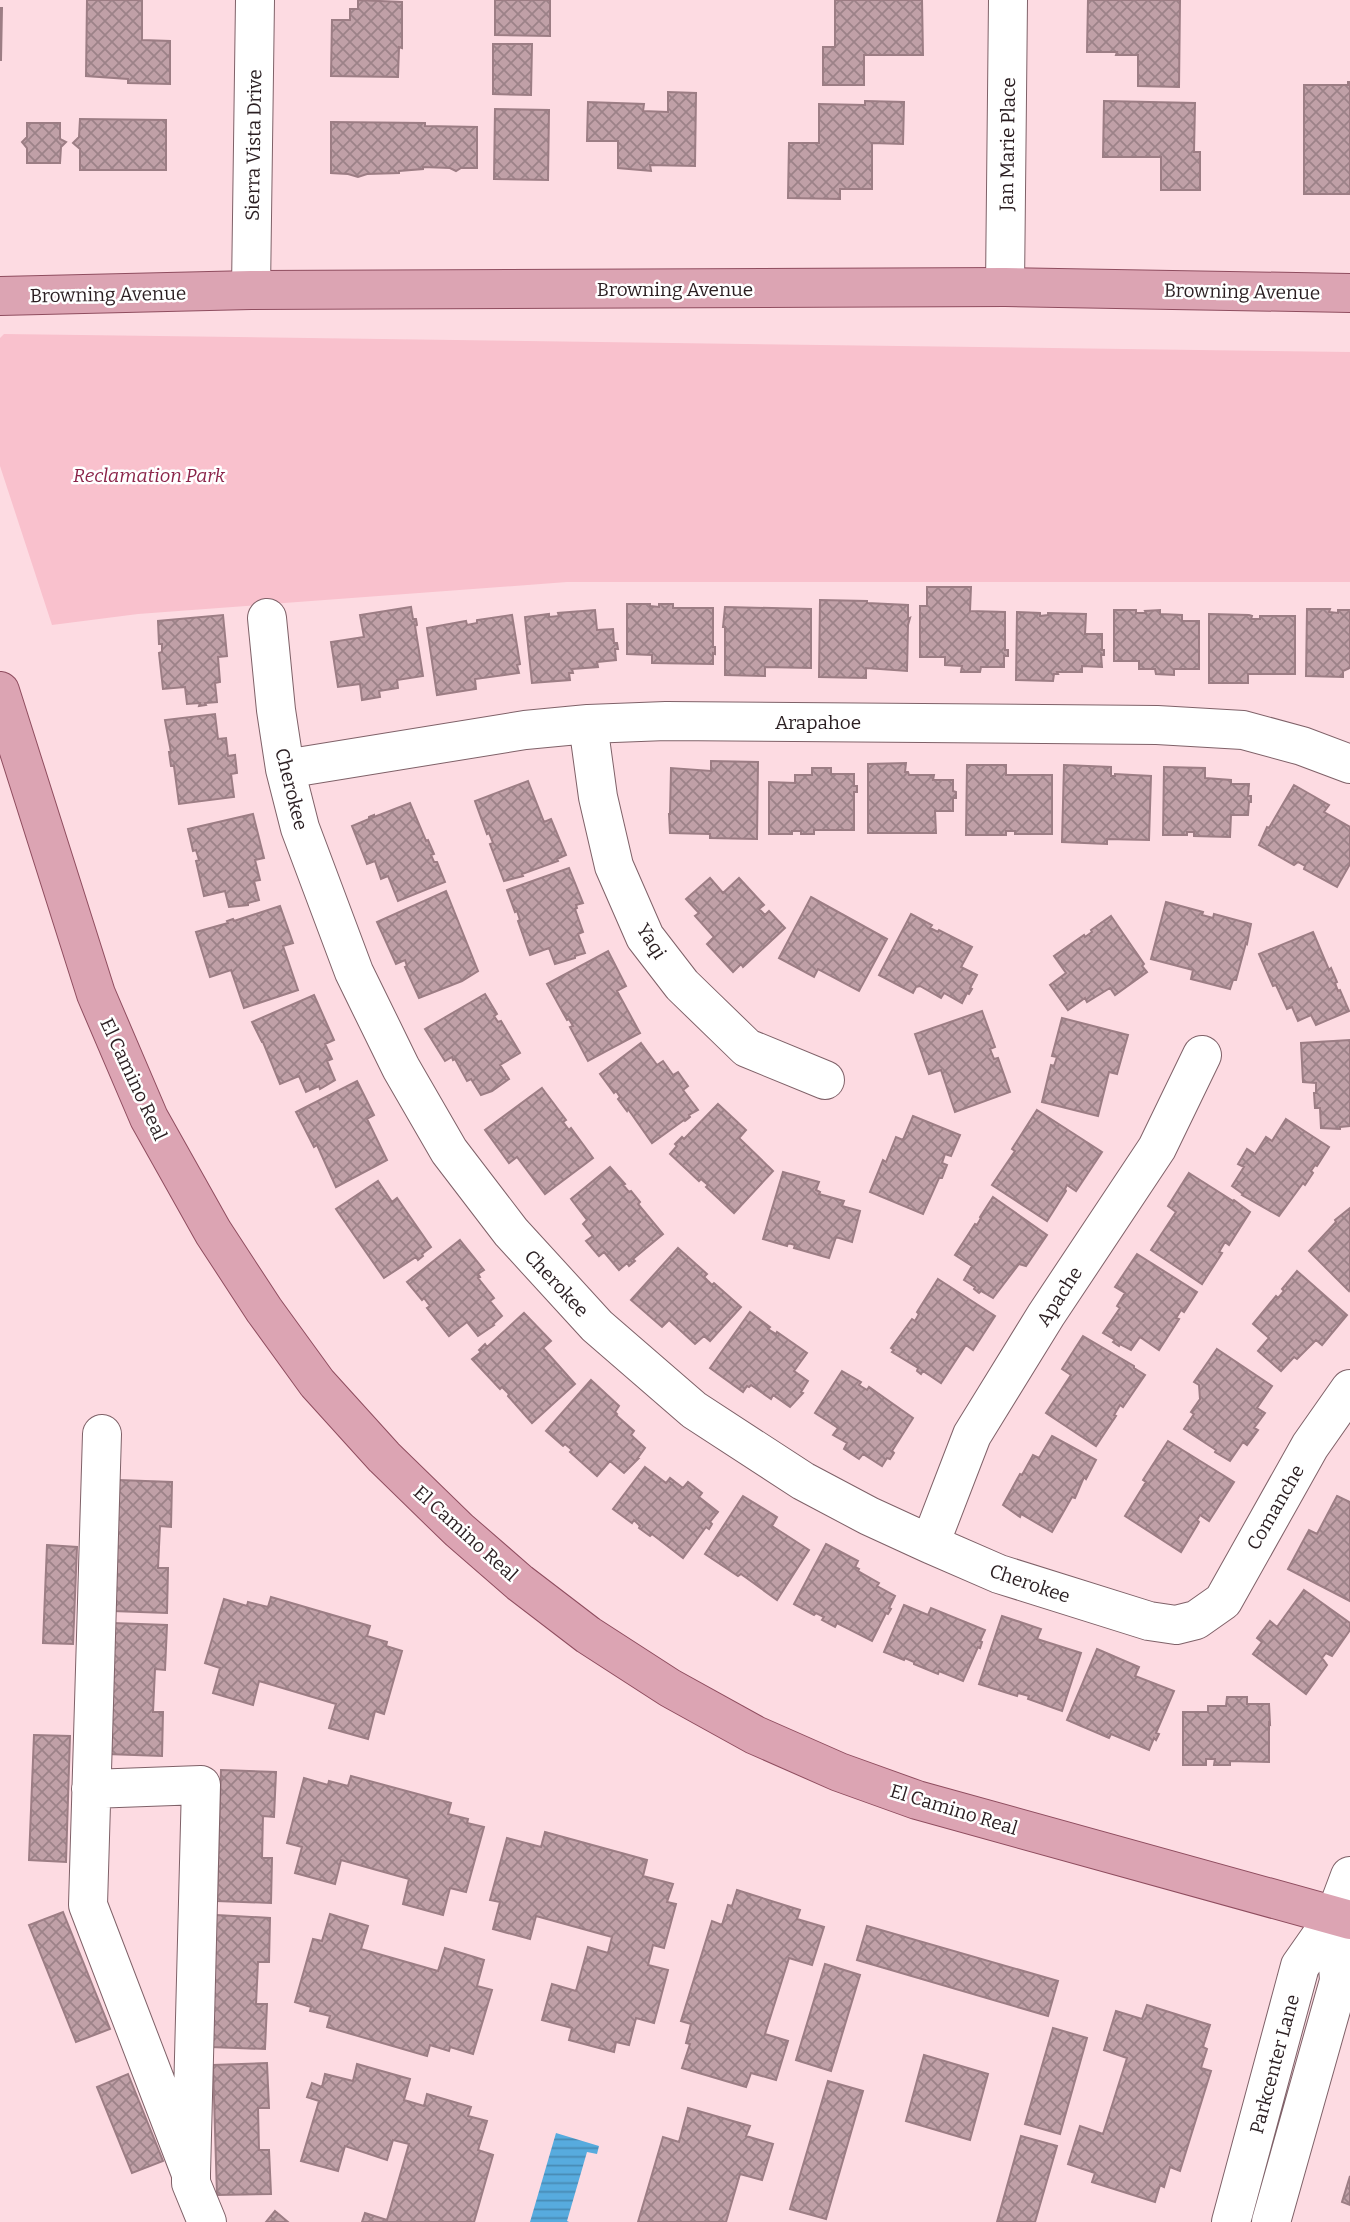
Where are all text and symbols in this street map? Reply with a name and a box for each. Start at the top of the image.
street label: Sierra Vista Drive [241,69,266,221]
street label: Jan Marie Place [995,77,1020,212]
street label: Browning Avenue [597,278,753,301]
street label: Browning Avenue [1164,279,1320,304]
street label: Browning Avenue [30,282,186,307]
park label: Reclamation Park [73,464,226,487]
street label: Arapahoe [775,711,861,734]
street label: Cherokee [270,746,313,833]
street label: Yaqi [632,919,671,964]
street label: El Camino Real [95,1014,172,1144]
street label: Cherokee [520,1245,594,1322]
street label: Apache [1032,1262,1087,1330]
street label: Comanche [1242,1460,1309,1554]
street label: El Camino Real [409,1481,522,1586]
street label: Cherokee [987,1559,1073,1608]
street label: El Camino Real [887,1779,1020,1840]
street label: Parkcenter Lane [1245,1992,1304,2136]

